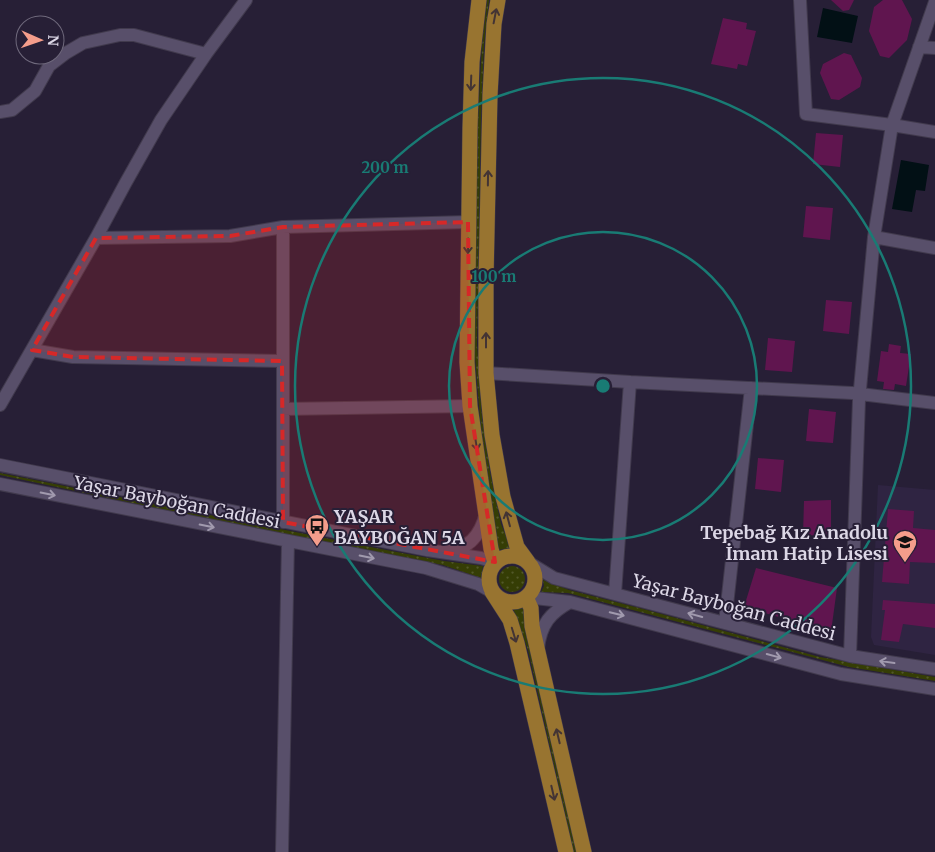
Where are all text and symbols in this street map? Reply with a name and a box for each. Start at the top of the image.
one-way arrow [491,8,501,24]
north arrow [15,15,65,65]
text: N [44,35,62,46]
one-way arrow [467,75,476,91]
text: 200 m [361,158,409,177]
one-way arrow [483,170,492,186]
one-way arrow [463,238,472,254]
text: 100 m [472,267,516,286]
one-way arrow [481,333,491,349]
centre of rings [594,377,612,395]
one-way arrow [471,434,481,450]
street label: Yaşar Bayboğan Caddesi [71,471,282,533]
one-way arrow [39,490,55,499]
place label: YAŞAR BAYBOĞAN 5A [333,505,465,549]
one-way arrow [503,511,512,527]
bus stop icon: YAŞAR BAYBOĞAN 5A [304,513,330,547]
place label: Tepebağ Kız Anadolu İmam Hatip Lisesi [700,521,888,565]
one-way arrow [199,522,215,531]
school or university icon: Tepebağ Kız Anadolu İmam Hatip Lisesi [892,529,918,563]
one-way arrow [358,553,374,562]
street label: Yaşar Bayboğan Caddesi [629,569,838,645]
one-way arrow [608,609,624,619]
one-way arrow [688,610,704,619]
one-way arrow [510,626,520,642]
one-way arrow [765,652,781,661]
one-way arrow [879,657,895,667]
one-way arrow [553,729,562,745]
one-way arrow [549,784,558,800]

